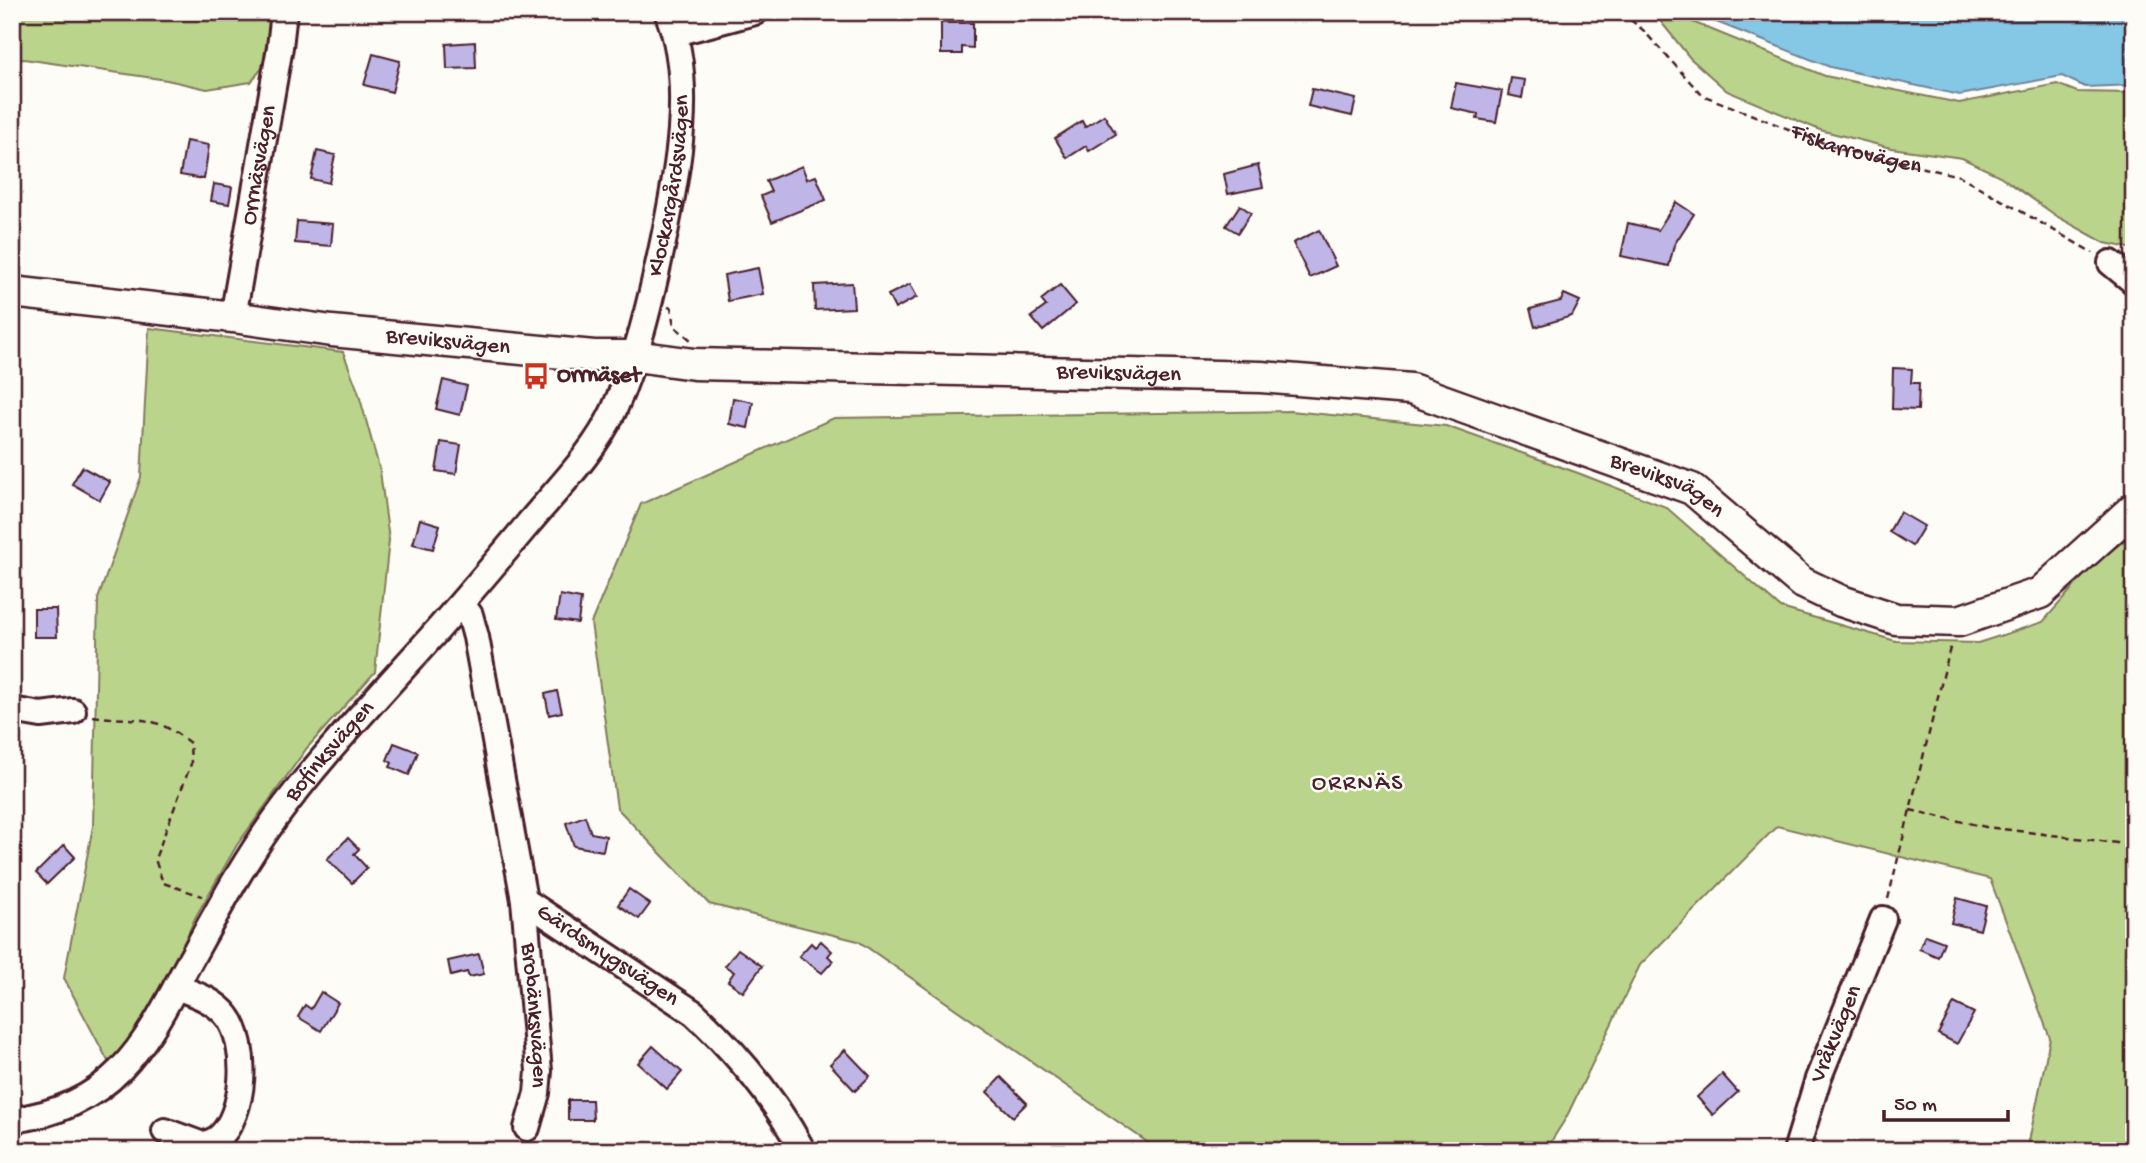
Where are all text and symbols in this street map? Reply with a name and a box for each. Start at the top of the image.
street label: Klockargårdsvägen [642,95,696,279]
street label: Orrnäsvägen [236,103,283,227]
street label: Fiskarrovägen [1786,117,1924,181]
street label: Breviksvägen [384,323,511,361]
street label: Breviksvägen [1055,359,1181,389]
bus stop icon: Orrnäset [521,361,551,391]
place label: Orrnäset [557,363,643,390]
street label: Breviksvägen [1605,447,1730,524]
street label: Bofinksvägen [279,695,381,808]
district label: ORRNÄS [1312,770,1404,799]
street label: Gärdsmygsvägen [531,898,684,1013]
street label: Brobänksvägen [514,941,553,1089]
street label: Vråkvägen [1804,981,1868,1088]
scale bar [1884,1079,2008,1123]
text: 50 m [1894,1094,1937,1119]

